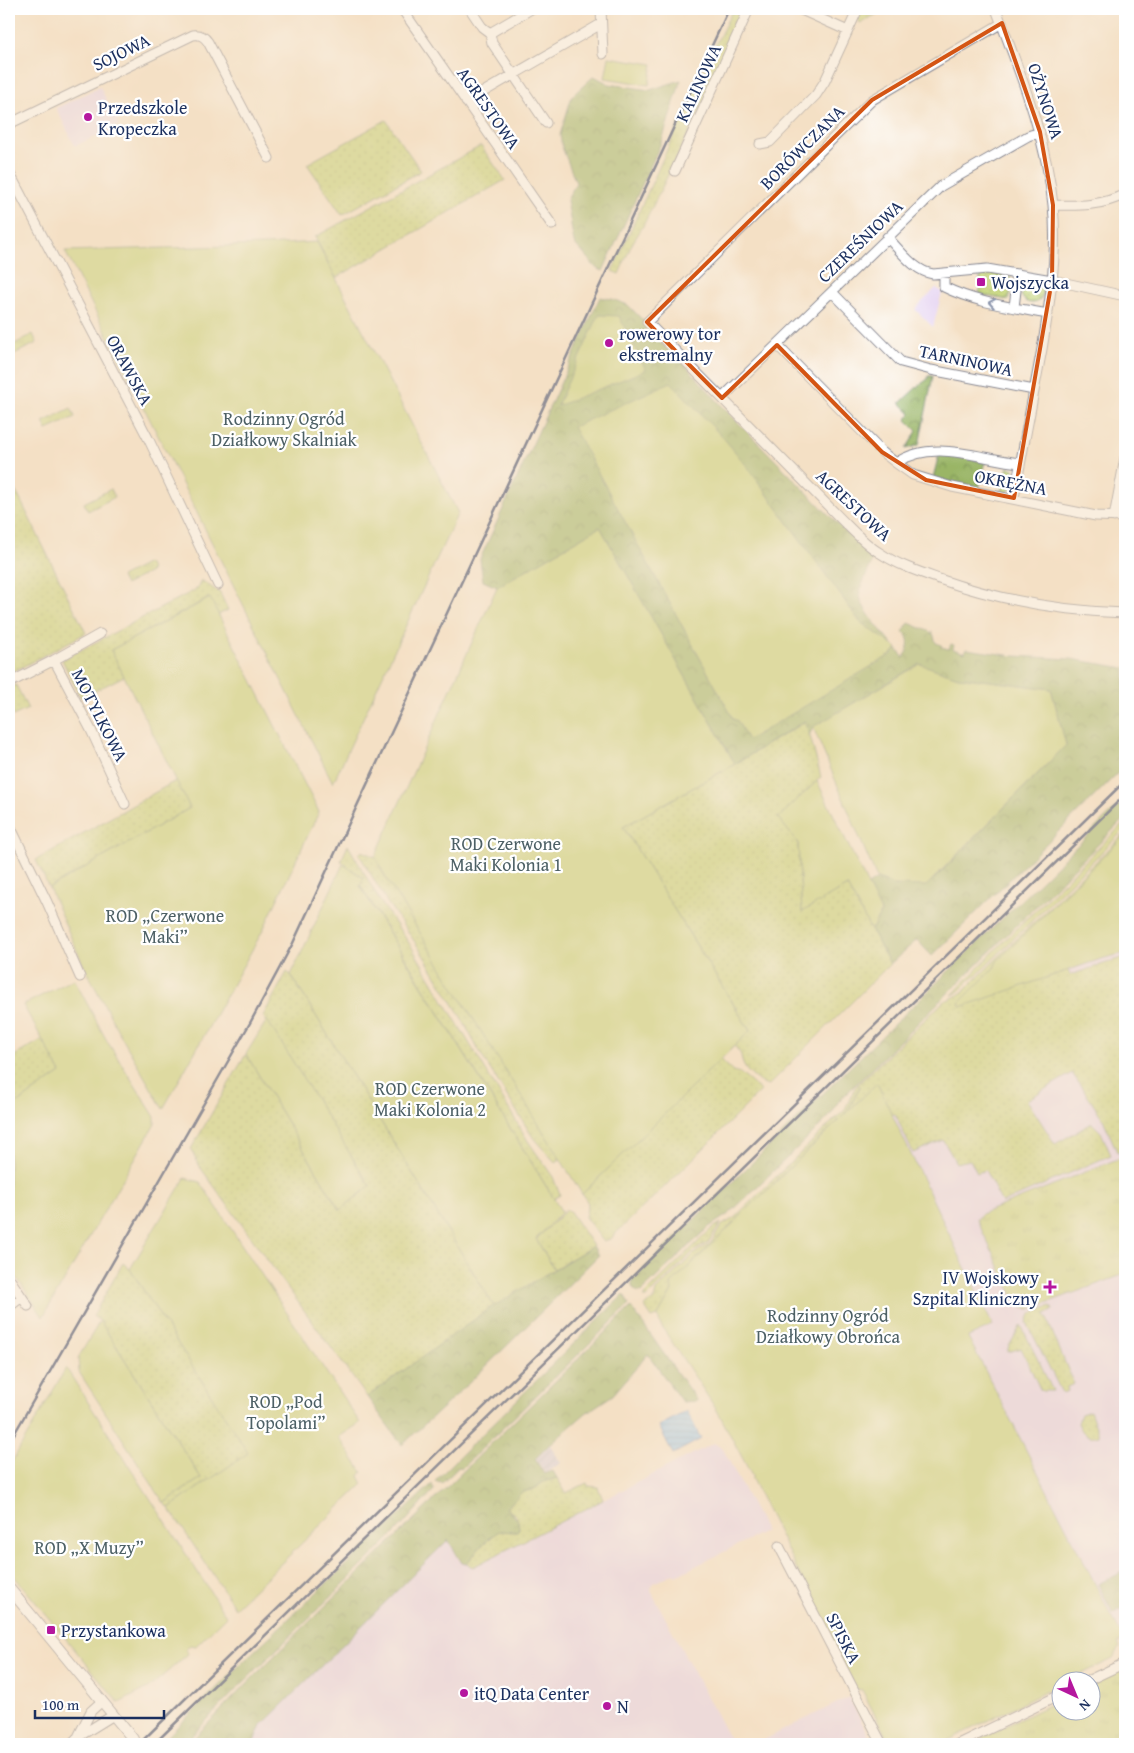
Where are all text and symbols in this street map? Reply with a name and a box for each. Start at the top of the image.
street label: SOJOWA [88,26,154,78]
street label: KALINOWA [668,39,728,126]
street label: OŻYNOWA [1021,59,1071,143]
street label: AGRESTOWA [451,61,527,155]
place label: Przedszkole Kropeczka [98,94,188,142]
street label: BORÓWCZANA [753,98,851,196]
marker: Przedszkole Kropeczka [82,111,94,123]
street label: CZEREŚNIOWA [811,193,909,289]
place label: Wojszycka [991,269,1069,296]
marker: Wojszycka [975,276,987,288]
one-way arrow [988,299,996,309]
place label: rowerowy tor ekstremalny [619,320,721,368]
street label: ORAWSKA [100,330,160,410]
marker: rowerowy tor ekstremalny [603,337,615,349]
street label: TARNINOWA [917,337,1015,383]
park label: Rodzinny Ogród Działkowy Skalniak [211,405,358,453]
street label: OKRĘŻNA [972,462,1050,502]
street label: AGRESTOWA [810,463,898,547]
street label: MOTYLKOWA [65,664,135,766]
park label: ROD Czerwone Maki Kolonia 1 [450,830,562,878]
park label: ROD „Czerwone Maki” [106,902,224,950]
park label: ROD Czerwone Maki Kolonia 2 [374,1075,486,1123]
place label: IV Wojskowy Szpital Kliniczny [913,1264,1039,1312]
marker: IV Wojskowy Szpital Kliniczny [1043,1280,1057,1294]
park label: Rodzinny Ogród Działkowy Obrońca [756,1302,901,1350]
park label: ROD „Pod Topolami” [247,1388,326,1436]
park label: ROD „X Muzy” [34,1534,144,1561]
street label: SPISKA [820,1608,868,1668]
place label: Przystankowa [61,1617,166,1644]
marker: Przystankowa [45,1624,57,1636]
north arrow [1052,1670,1102,1720]
place label: itQ Data Center [474,1680,590,1707]
marker: itQ Data Center [458,1687,470,1699]
scale bar [35,1688,164,1720]
place label: N [617,1693,629,1720]
text: 100 m [42,1694,80,1715]
text: N [1074,1695,1095,1716]
marker: N [601,1700,613,1712]

